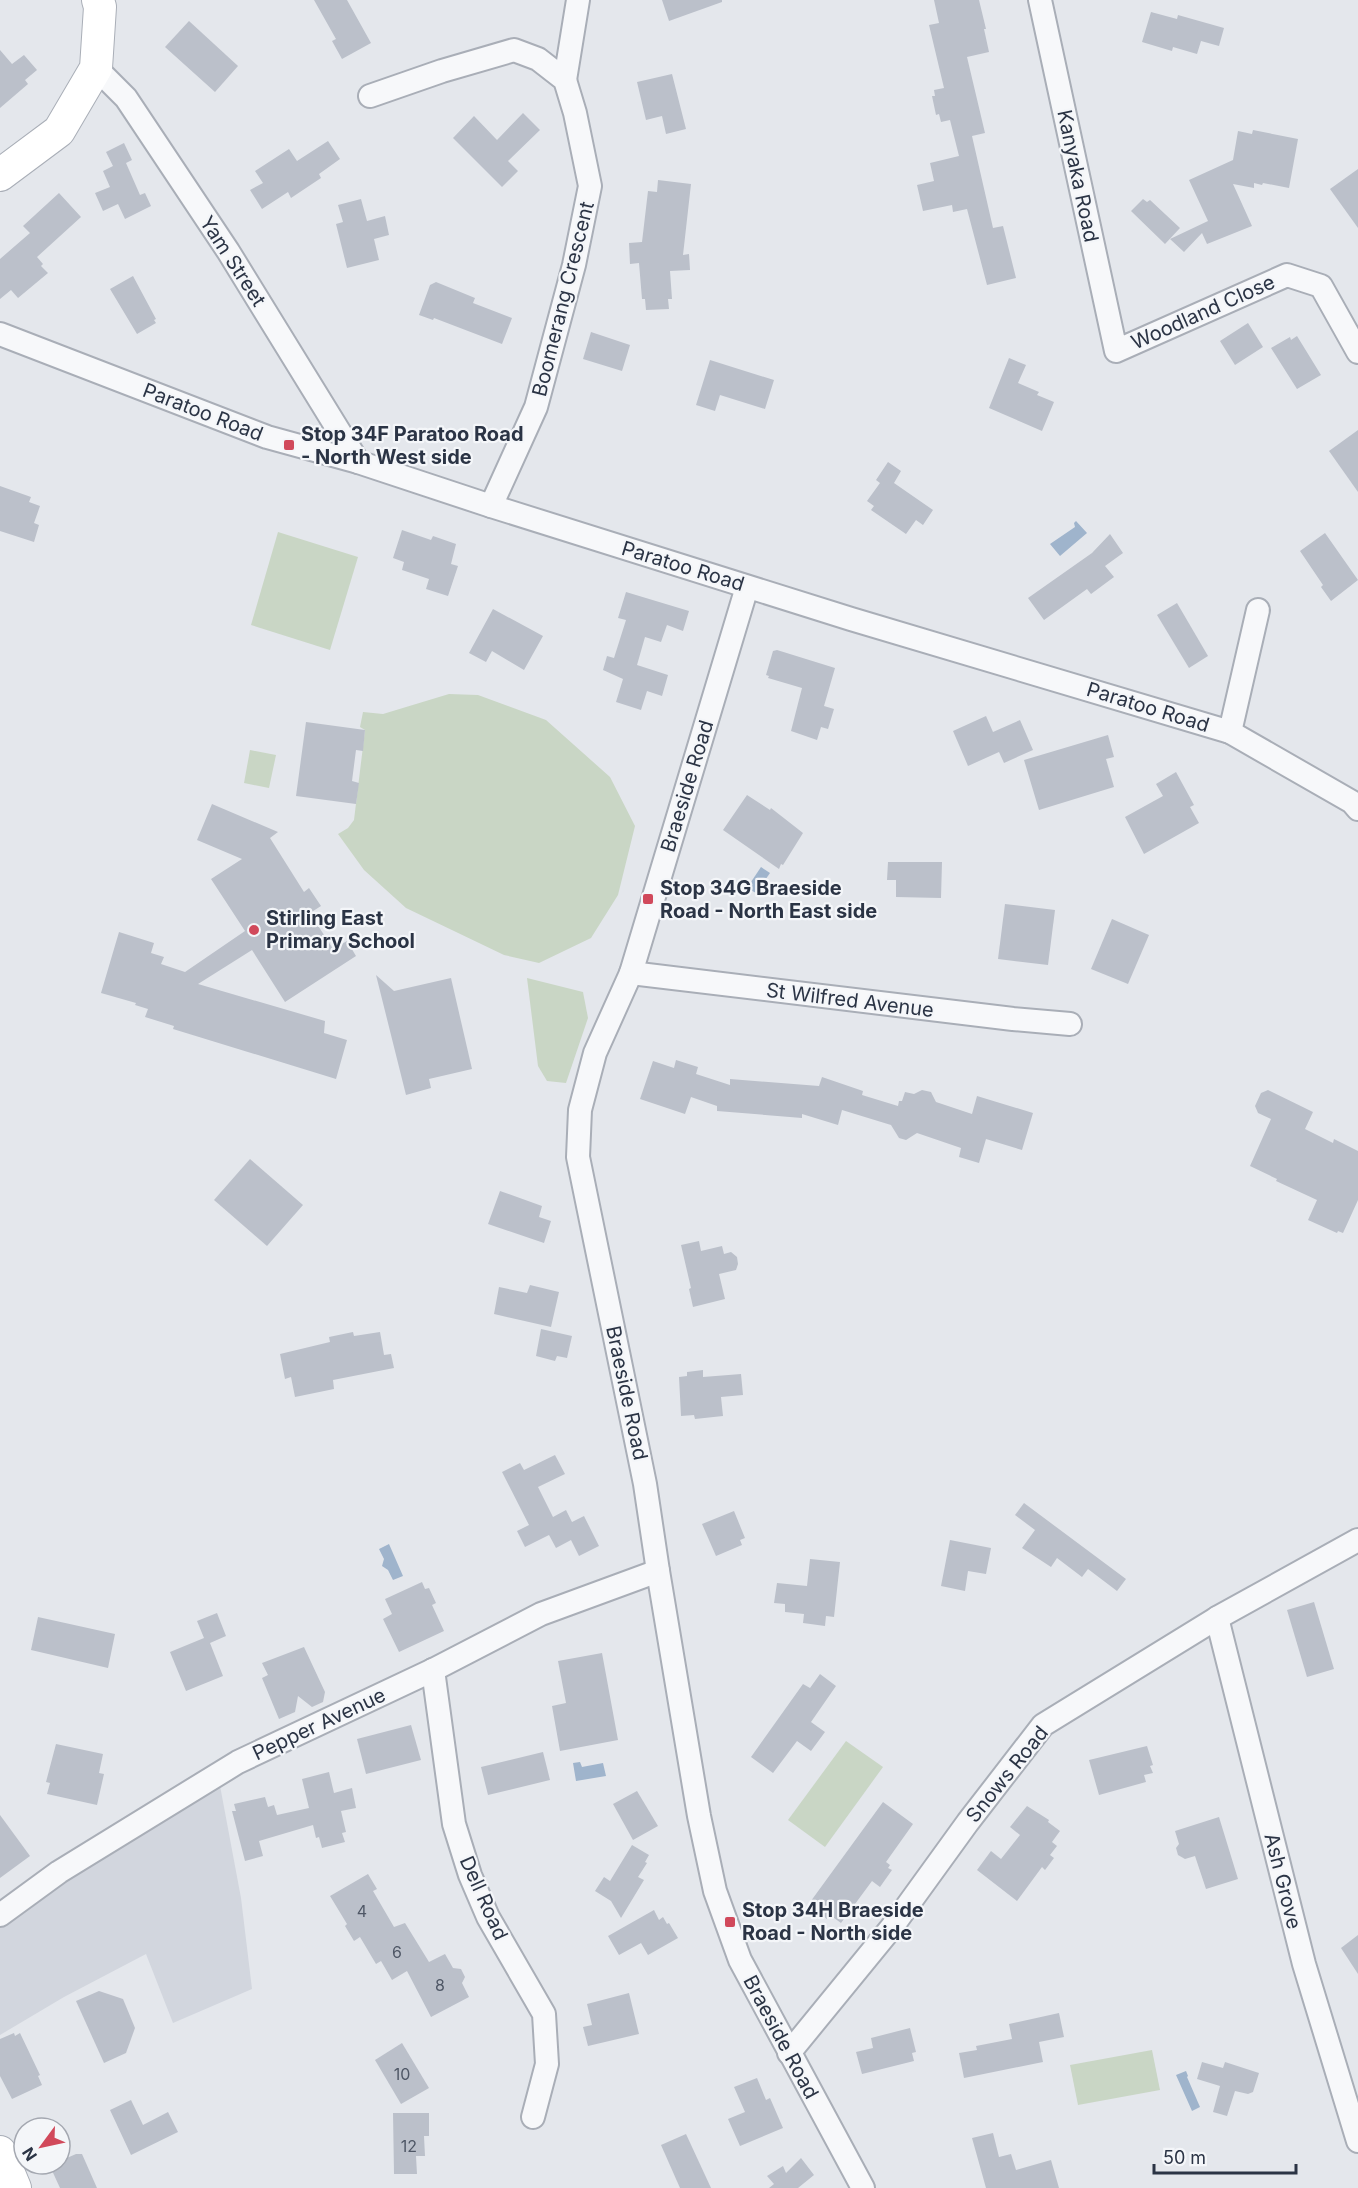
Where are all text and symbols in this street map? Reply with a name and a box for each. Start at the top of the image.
street label: Kanyaka Road [1052,108,1104,244]
street label: Boomerang Crescent [527,199,599,399]
street label: Yam Street [195,211,271,311]
street label: Woodland Close [1128,270,1278,354]
street label: Paratoo Road [139,378,267,446]
place label: Stop 34F Paratoo Road - North West side [301,422,524,469]
marker: Stop 34F Paratoo Road - North West side [282,438,296,452]
street label: Paratoo Road [619,536,747,596]
street label: Paratoo Road [1084,677,1212,737]
street label: Braeside Road [656,717,718,855]
place label: Stop 34G Braeside Road - North East side [660,876,877,923]
marker: Stop 34G Braeside Road - North East side [641,892,655,906]
place label: Stirling East Primary School [266,906,415,953]
marker: Stirling East Primary School [247,923,261,937]
street label: St Wilfred Avenue [765,978,935,1022]
street label: Braeside Road [601,1324,653,1462]
street label: Pepper Avenue [249,1683,389,1765]
street label: Snows Road [961,1721,1053,1827]
street label: Ash Grove [1259,1831,1307,1931]
street label: Dell Road [455,1852,513,1944]
place label: Stop 34H Braeside Road - North side [742,1898,924,1945]
house number: 4 [357,1901,367,1921]
marker: Stop 34H Braeside Road - North side [723,1915,737,1929]
house number: 6 [392,1942,402,1962]
street label: Braeside Road [738,1971,824,2103]
house number: 8 [435,1975,445,1995]
house number: 10 [394,2064,410,2084]
north arrow [12,2116,72,2176]
house number: 12 [401,2136,417,2156]
scale bar [1154,2137,1296,2175]
text: N [18,2144,41,2165]
text: 50 m [1163,2147,1206,2168]

